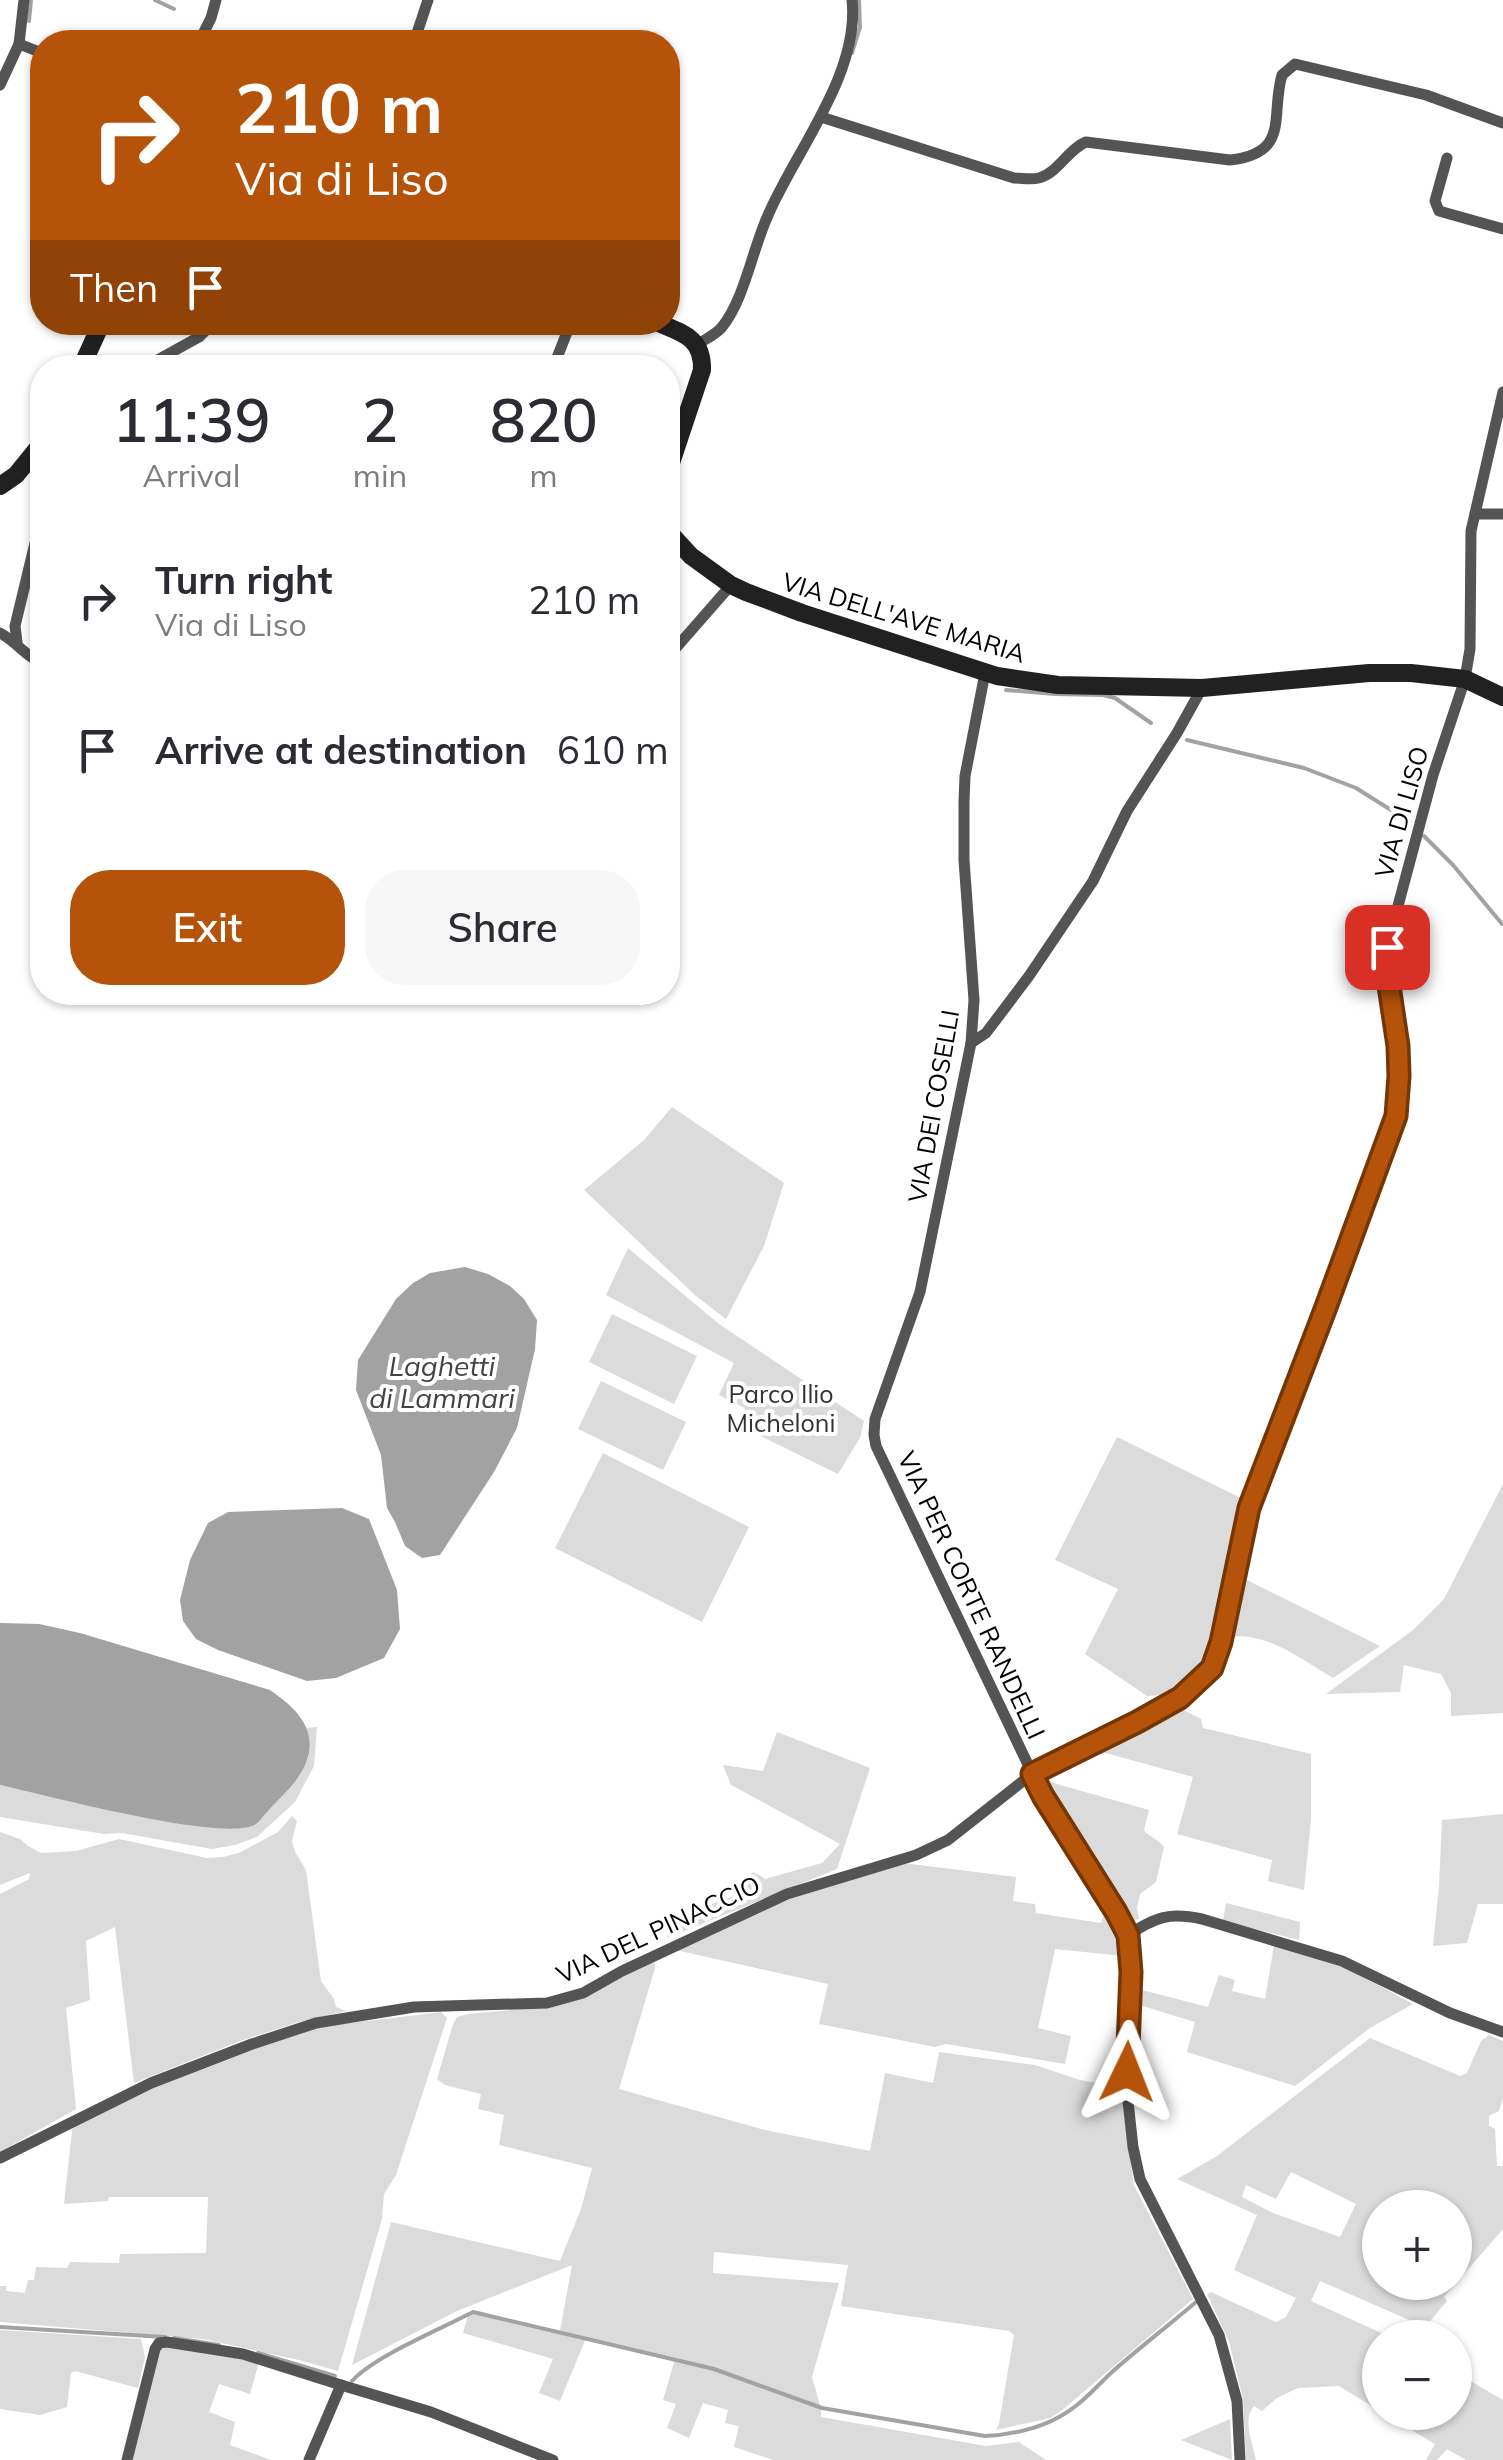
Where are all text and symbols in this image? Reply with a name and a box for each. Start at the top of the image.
text: 210 m [235,63,443,151]
icon: right [70,70,200,200]
text: Via di Liso [235,150,449,206]
icon: arrive [178,260,233,315]
text: Then [70,264,158,312]
text: 11:39 [112,382,271,457]
text: 2 [362,382,398,457]
text: 820 [490,382,598,457]
text: Arrival [143,455,240,495]
text: min [353,455,407,495]
text: m [530,455,558,495]
text: Turn right [155,556,332,604]
street label: VIA DELL'AVE MARIA [779,565,1029,669]
icon: right [70,573,125,628]
text: 210 m [528,576,640,624]
text: Via di Liso [155,604,307,644]
icon: arrive [70,723,125,778]
text: Arrive at destination [155,726,527,774]
text: 610 m [557,726,669,774]
street label: VIA DI LISO [1367,743,1435,881]
button: Exit [70,870,345,985]
button: Share [365,870,640,985]
pin [1345,905,1430,990]
icon: arrive [1360,920,1415,975]
street label: VIA DEI COSELLI [901,1007,965,1205]
water label: Laghetti di Lammari [369,1348,515,1415]
park label: Parco Ilio Micheloni [727,1378,835,1438]
street label: VIA PER CORTE RANDELLI [892,1446,1052,1744]
street label: VIA DEL PINACCIO [551,1868,765,1990]
position arrow [1075,2020,1179,2124]
map controls [1362,2190,1472,2430]
button: + [1362,2190,1472,2300]
button: − [1362,2320,1472,2430]

